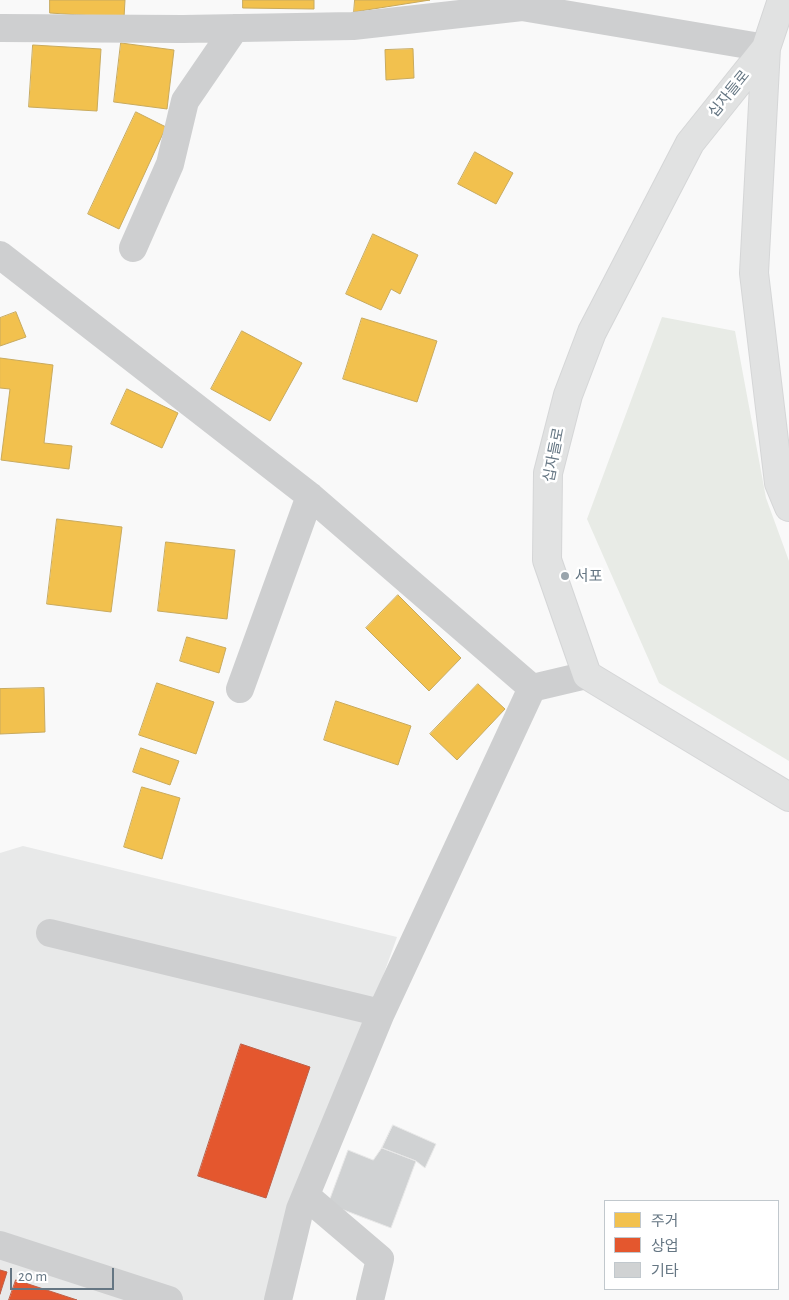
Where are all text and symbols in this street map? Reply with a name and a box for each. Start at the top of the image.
street label: 십자들로 [705,67,753,121]
street label: 십자들로 [540,426,568,484]
place label: 서포 [575,567,603,585]
marker: 서포 [559,570,571,582]
legend [604,1200,779,1290]
text: 주거 [651,1214,679,1229]
text: 상업 [651,1239,679,1254]
scale bar [12,1258,116,1290]
text: 기타 [651,1264,679,1279]
text: 20 m [18,1269,47,1284]

